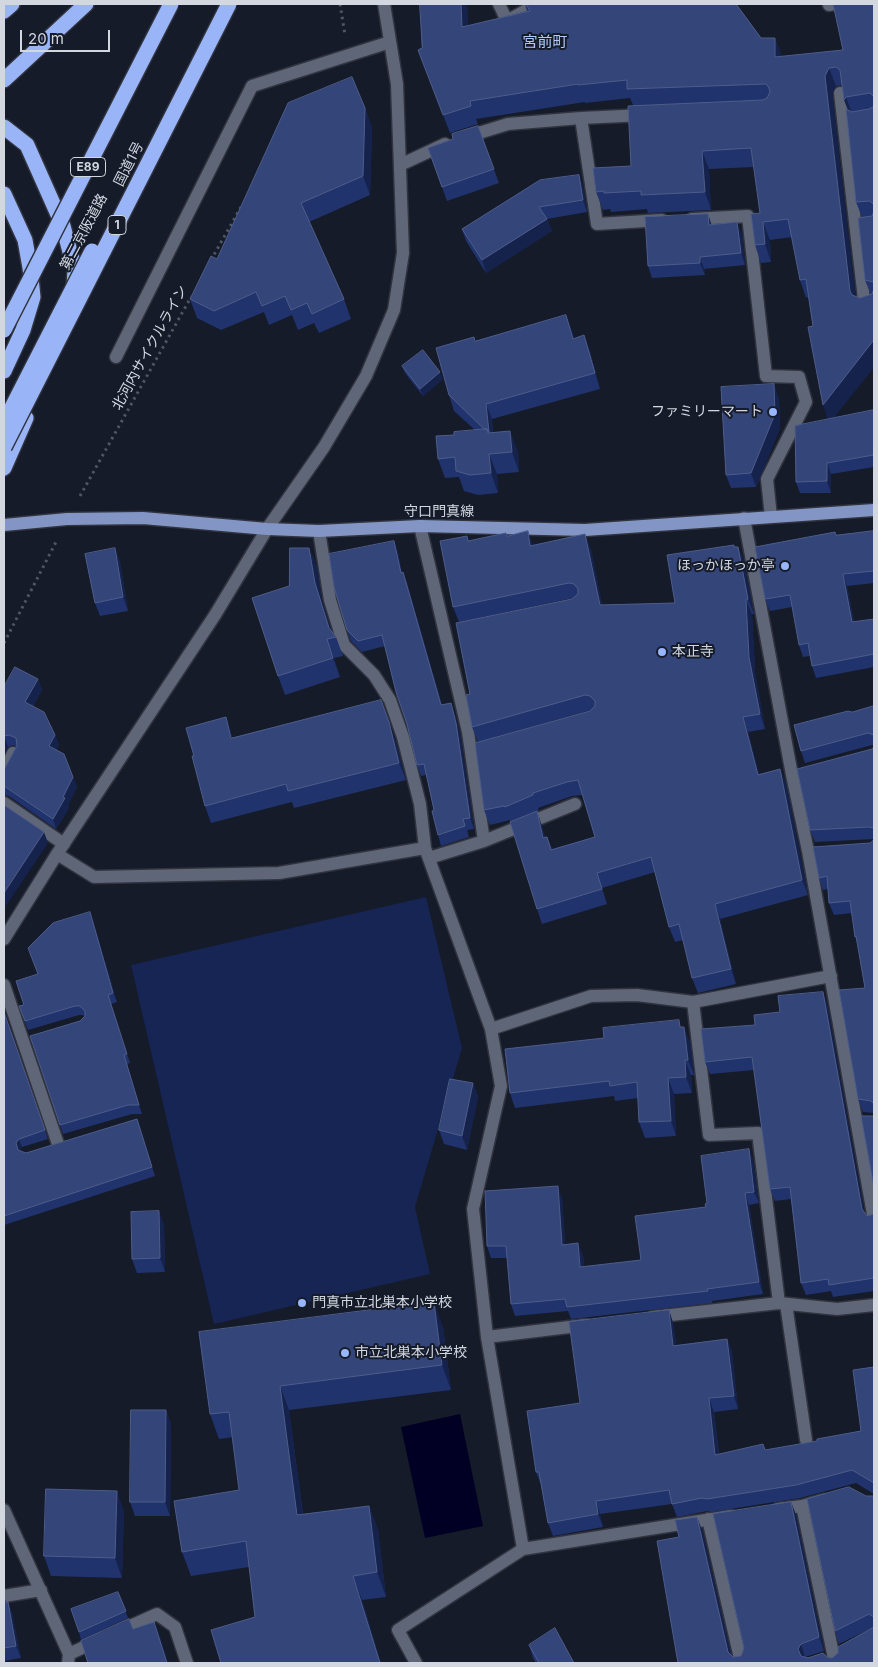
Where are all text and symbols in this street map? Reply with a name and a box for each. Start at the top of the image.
scale bar [22,20,112,52]
text: 20 m [28,29,64,48]
district label: 宮前町 [523,33,567,51]
street label: 国道1号 [111,139,147,189]
road number: E89 [70,158,106,176]
street label: 第二京阪道路 [57,191,111,273]
road number: 1 [108,216,126,234]
street label: 北河内サイクルライン [109,283,191,413]
place label: ファミリーマート [651,404,763,420]
marker: ファミリーマート [767,406,779,418]
street label: 守口門真線 [404,504,474,520]
place label: ほっかほっか亭 [677,558,775,574]
marker: ほっかほっか亭 [779,560,791,572]
place label: 本正寺 [672,644,714,660]
marker: 本正寺 [656,646,668,658]
place label: 門真市立北巣本小学校 [312,1295,452,1311]
marker: 門真市立北巣本小学校 [296,1297,308,1309]
place label: 市立北巣本小学校 [355,1345,467,1361]
marker: 市立北巣本小学校 [339,1347,351,1359]

